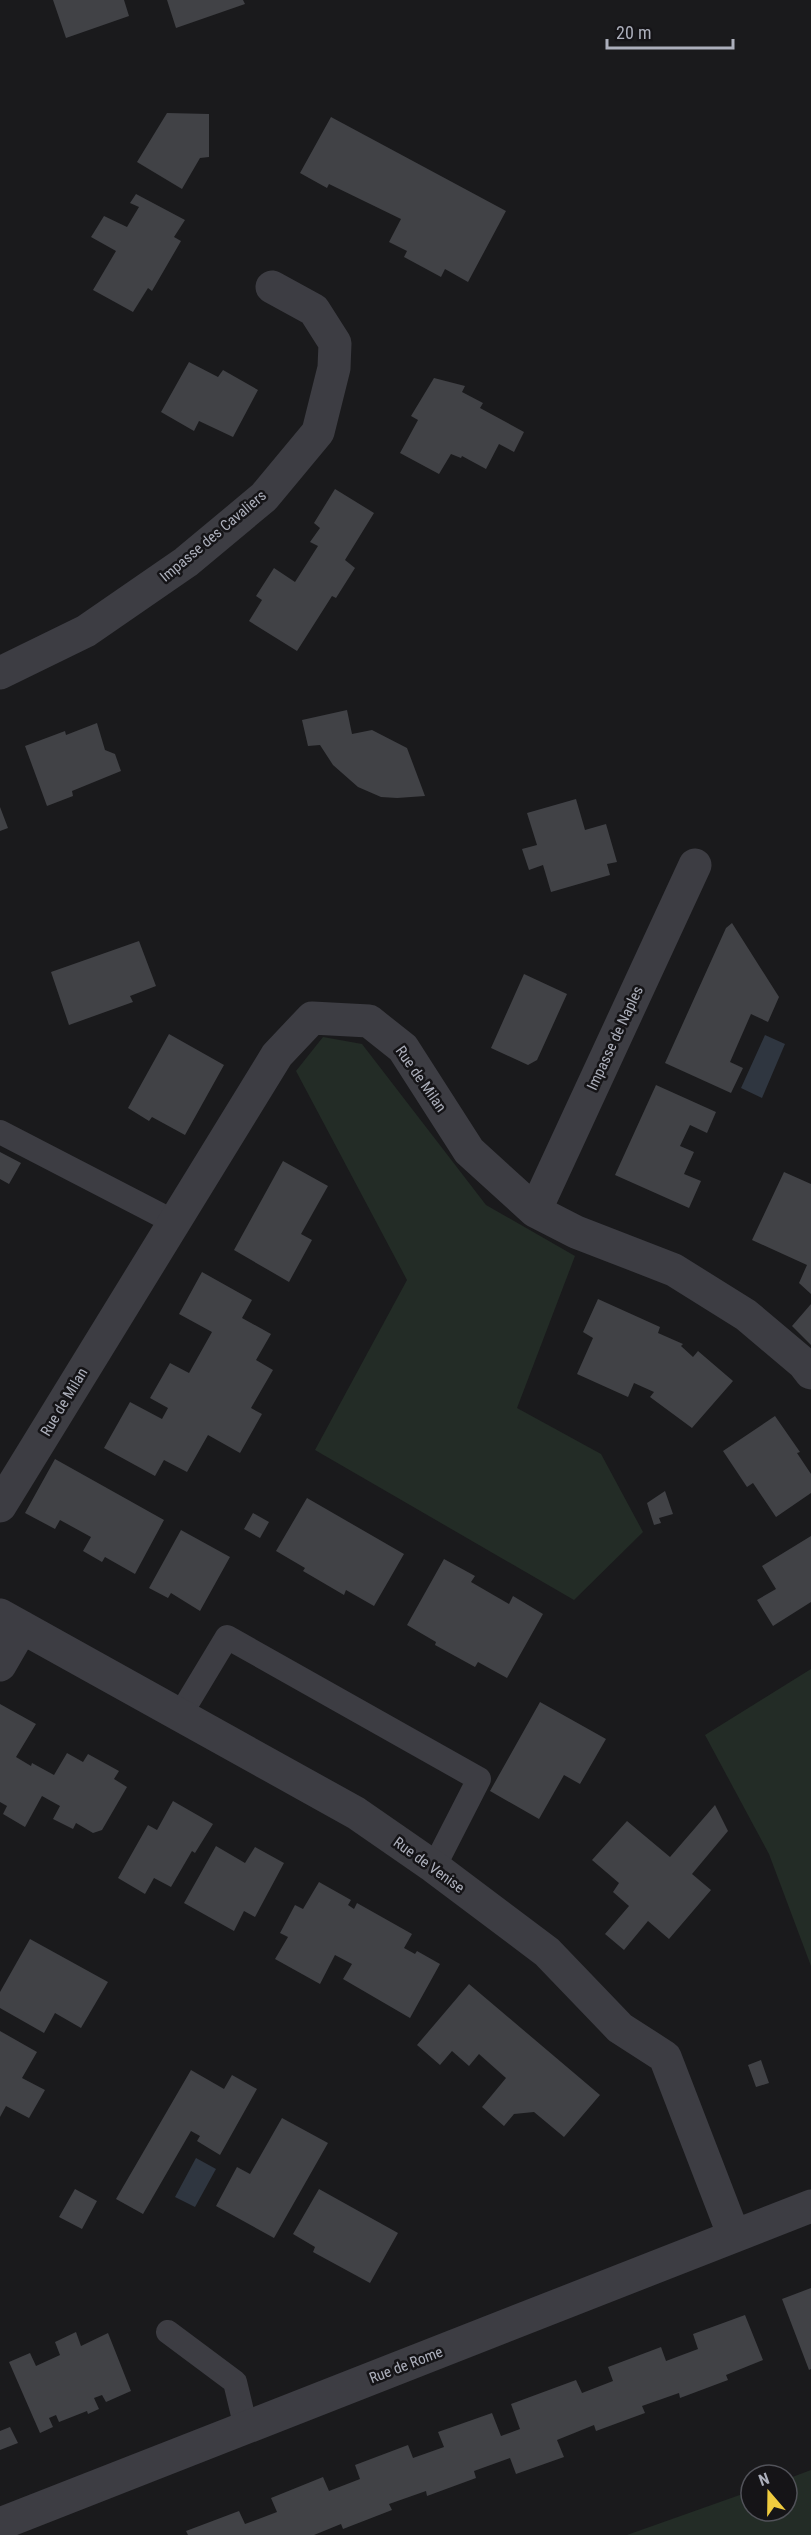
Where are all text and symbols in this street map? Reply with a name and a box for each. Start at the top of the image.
scale bar [607,12,733,50]
text: 20 m [616,22,651,43]
street label: Impasse des Cavaliers [156,486,270,586]
street label: Impasse de Naples [583,983,647,1093]
street label: Rue de Milan [392,1043,450,1115]
street label: Rue de Milan [37,1365,91,1439]
street label: Rue de Venise [390,1833,468,1897]
street label: Rue de Rome [367,2343,445,2387]
north arrow [739,2463,799,2523]
text: N [756,2469,772,2490]

